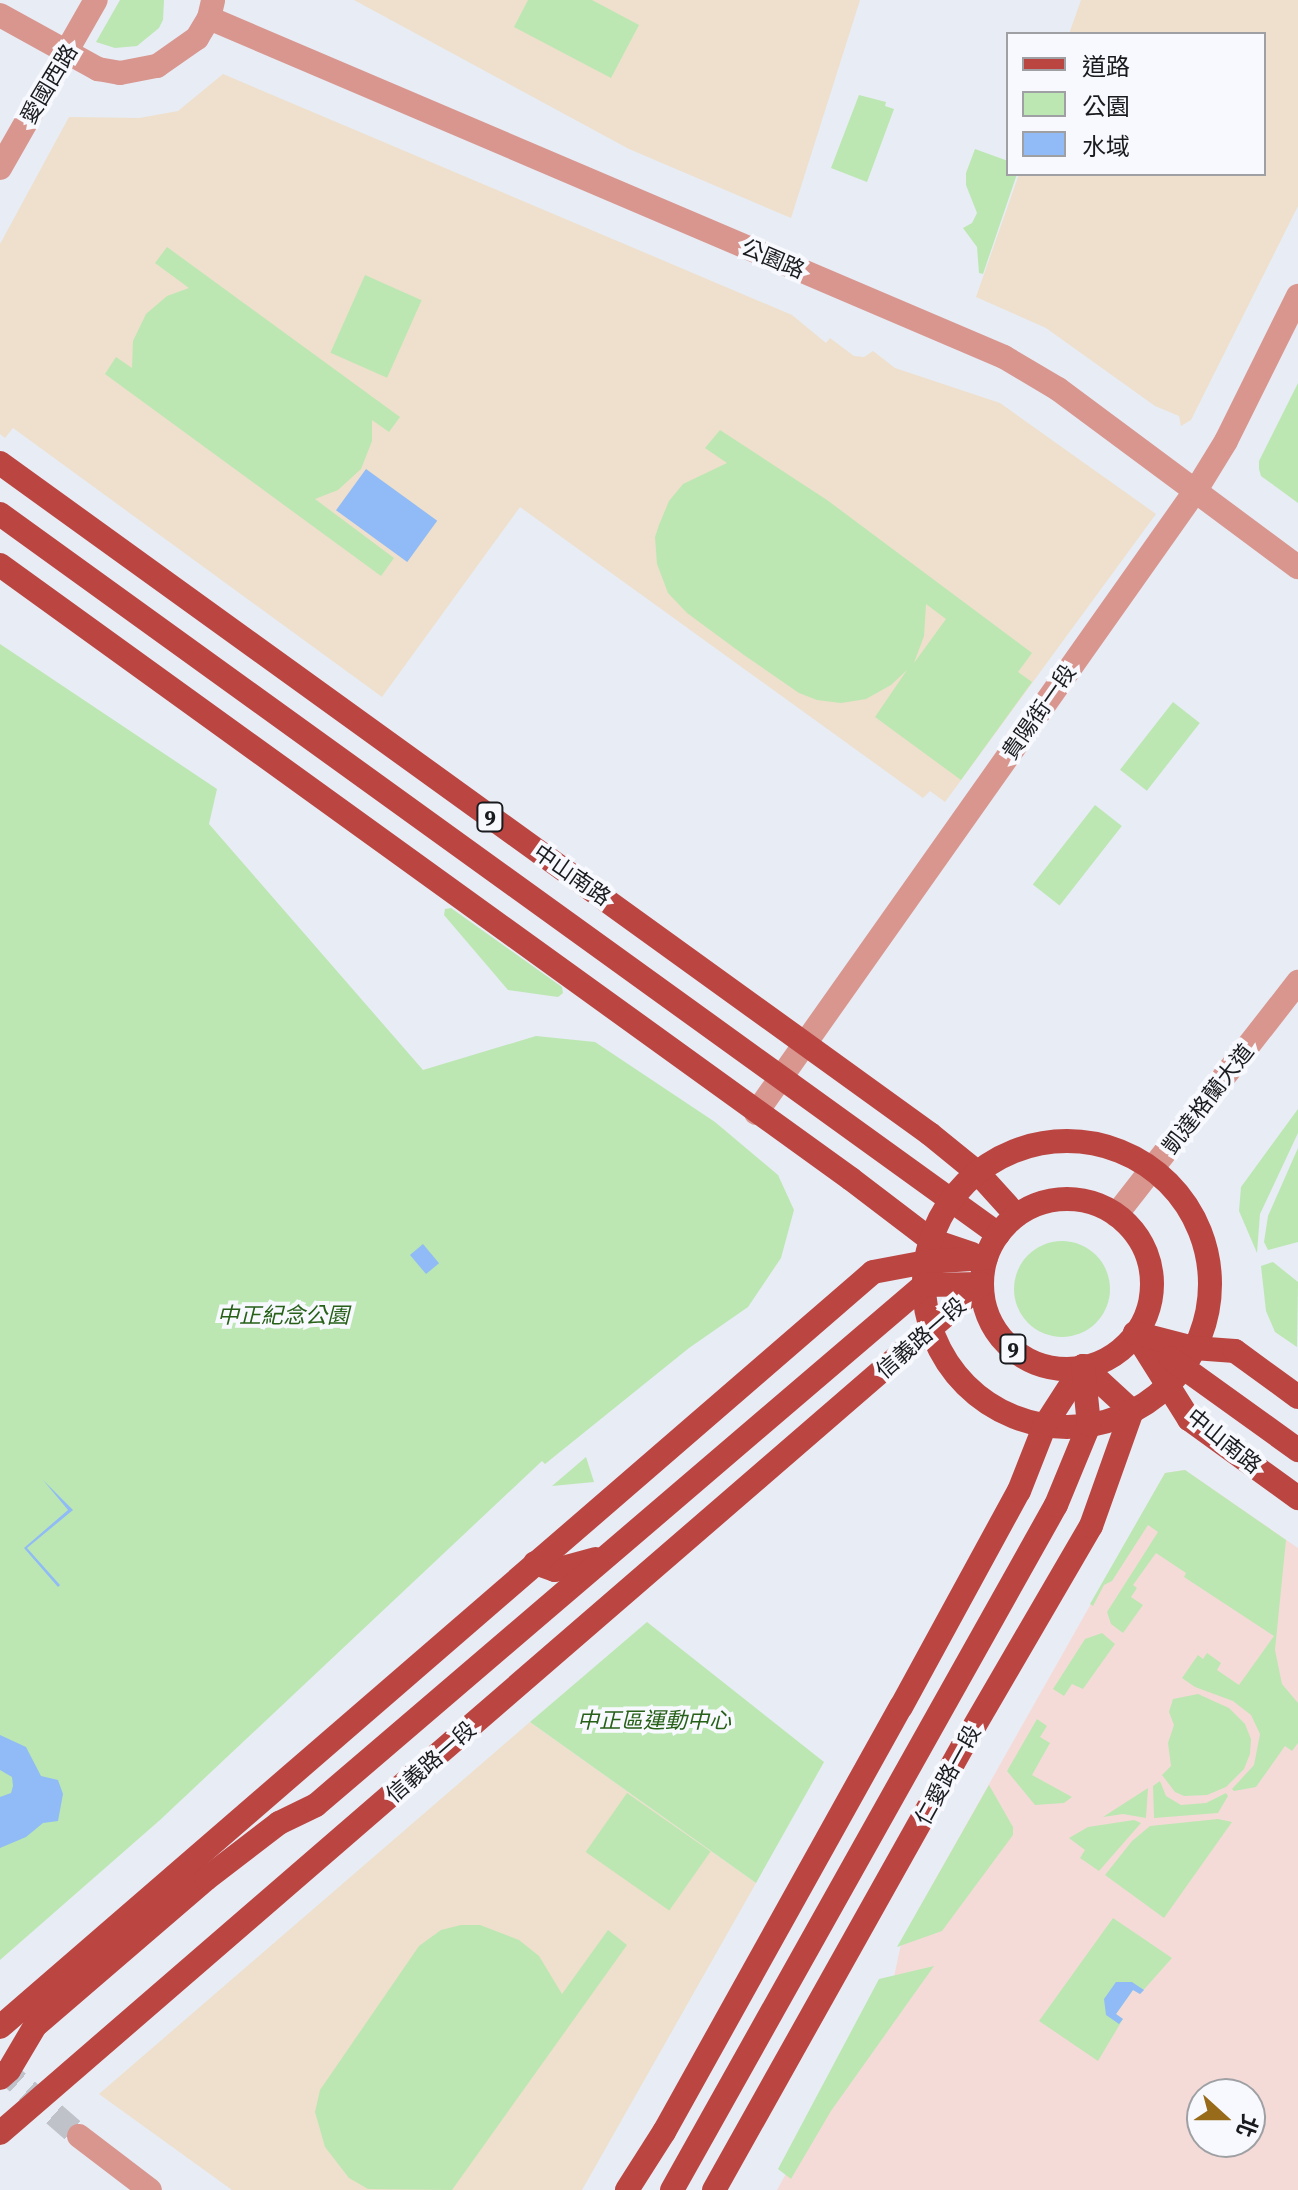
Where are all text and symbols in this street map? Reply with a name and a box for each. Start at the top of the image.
legend [1006,32,1266,176]
street label: 愛國西路 [15,39,83,129]
text: 道路 [1082,53,1130,81]
text: 公園 [1082,93,1130,121]
text: 水域 [1082,133,1130,161]
street label: 公園路 [737,234,809,284]
street label: 貴陽街一段 [997,659,1081,765]
road number: 9 [476,801,504,833]
street label: 中山南路 [528,839,616,911]
street label: 凱達格蘭大道 [1157,1039,1259,1159]
street label: 信義路一段 [871,1292,971,1384]
park label: 中正紀念公園 [217,1303,349,1329]
road number: 9 [999,1333,1027,1365]
street label: 中山南路 [1181,1403,1267,1479]
park label: 中正區運動中心 [577,1708,731,1734]
street label: 信義路一段 [381,1716,481,1808]
street label: 仁愛路一段 [910,1720,986,1830]
north arrow [1186,2078,1266,2158]
text: 北 [1231,2111,1263,2141]

